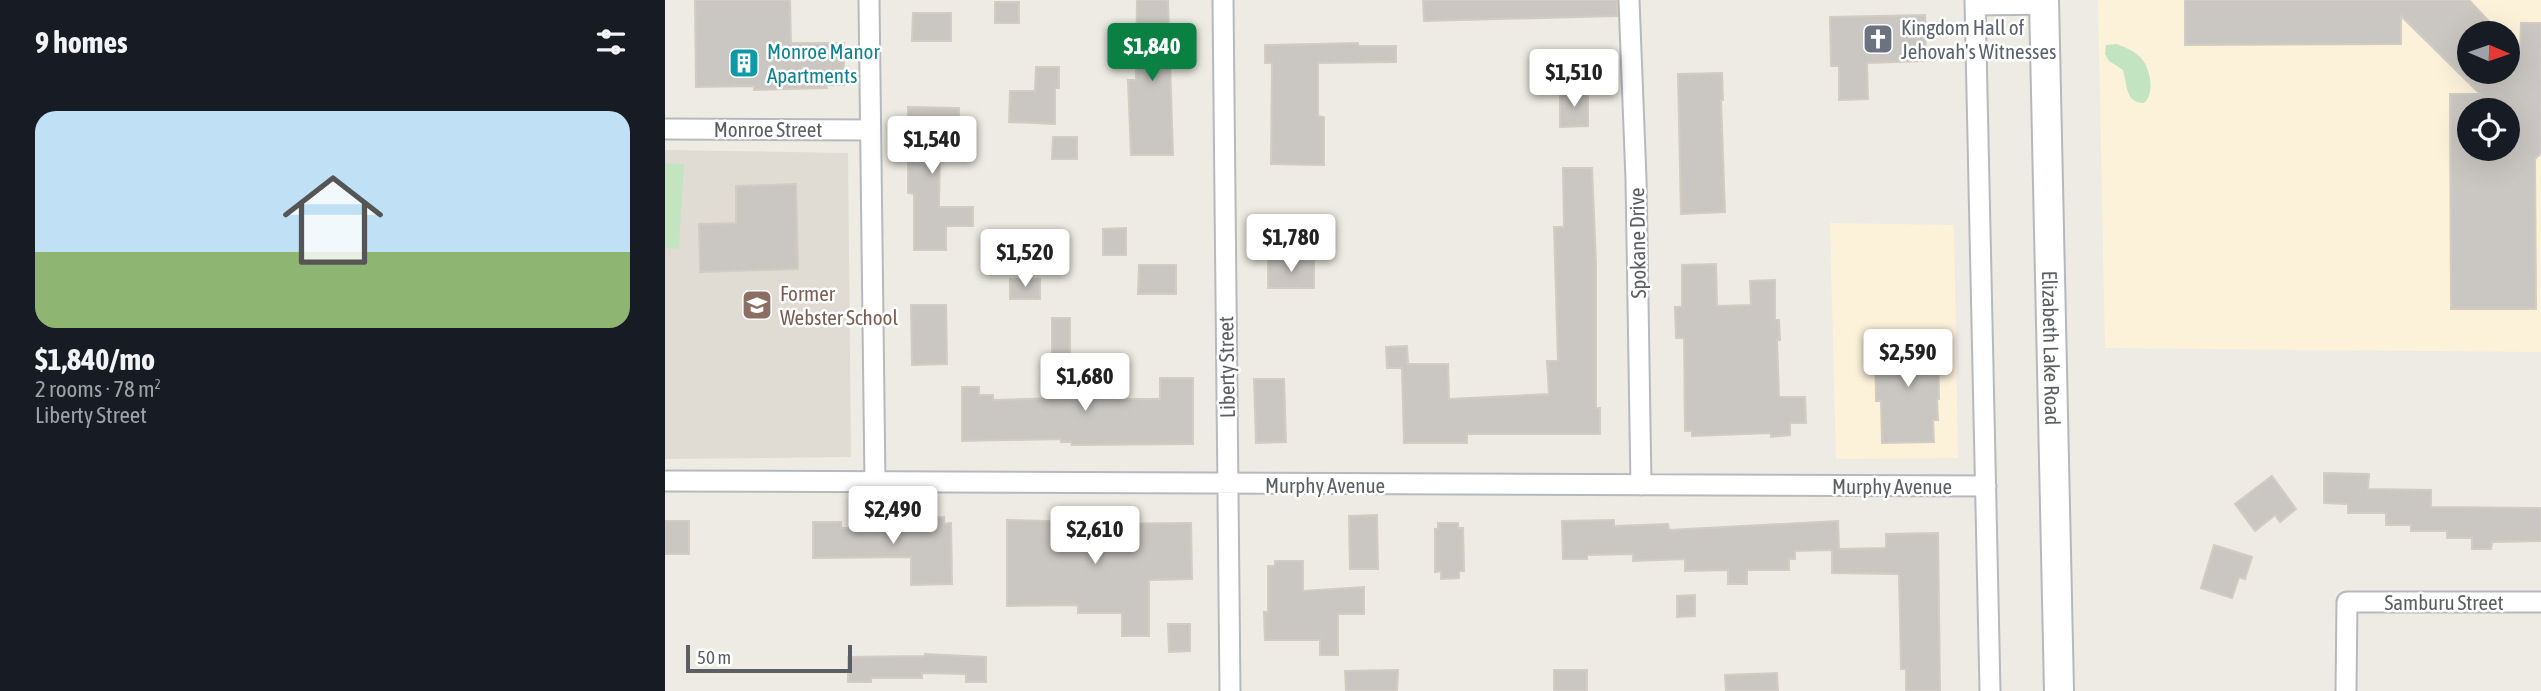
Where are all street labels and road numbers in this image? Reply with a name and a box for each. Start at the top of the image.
street label: Monroe Street [714,117,822,141]
street label: Spokane Drive [1624,187,1650,299]
street label: Elizabeth Lake Road [2038,270,2065,425]
street label: Liberty Street [1213,316,1239,418]
street label: Murphy Avenue [1265,473,1385,497]
street label: Murphy Avenue [1832,474,1952,498]
street label: Samburu Street [2384,590,2504,614]

